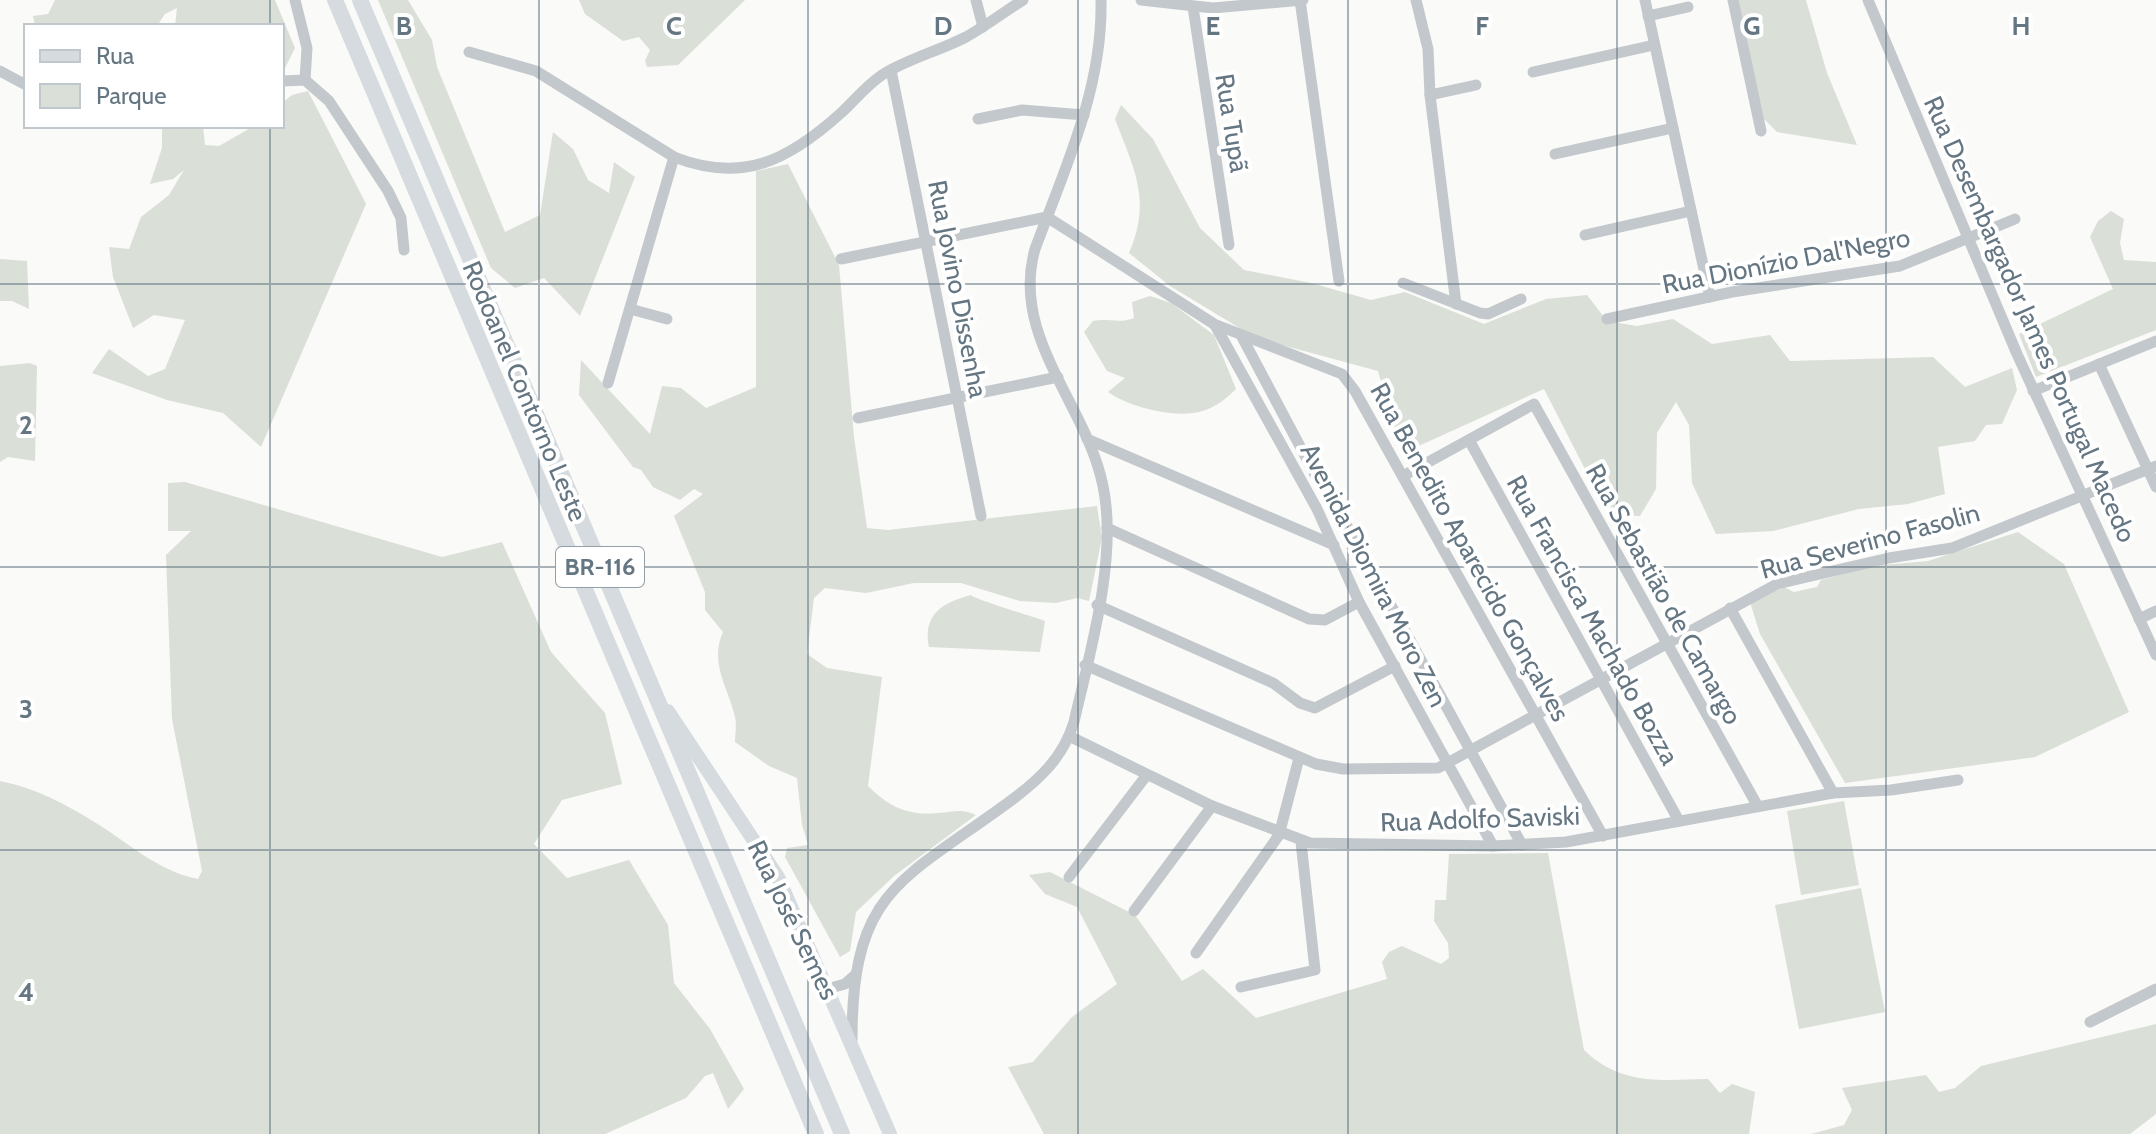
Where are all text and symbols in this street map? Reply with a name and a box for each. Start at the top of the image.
text: B [396,10,412,42]
text: C [666,10,682,42]
text: D [934,10,952,42]
text: E [1206,10,1220,42]
text: F [1475,10,1489,42]
text: G [1743,10,1761,42]
text: H [2012,10,2030,42]
legend [24,24,284,128]
text: Rua [96,41,135,70]
street label: Rua Tupã [1208,71,1256,175]
text: Parque [96,81,166,110]
street label: Rua Desembargador James Portugal Macedo [1917,91,2143,547]
street label: Rua Jovino Dissenha [921,178,995,401]
street label: Rua Dionízio Dal'Negro [1659,221,1913,301]
street label: Rodoanel Contorno Leste [456,256,594,526]
street label: Rua Benedito Aparecido Gonçalves [1363,377,1577,727]
text: 2 [19,409,33,441]
street label: Avenida Diomira Moro Zen [1294,438,1454,712]
street label: Rua Sebastião de Camargo [1579,458,1749,730]
street label: Rua Francisca Machado Bozza [1500,470,1686,771]
street label: Rua Severino Fasolin [1757,496,1983,586]
road number: BR-116 [556,547,644,587]
text: 3 [19,693,33,725]
street label: Rua Adolfo Saviski [1380,800,1580,838]
street label: Rua José Semes [741,835,845,1005]
text: 4 [18,976,34,1008]

